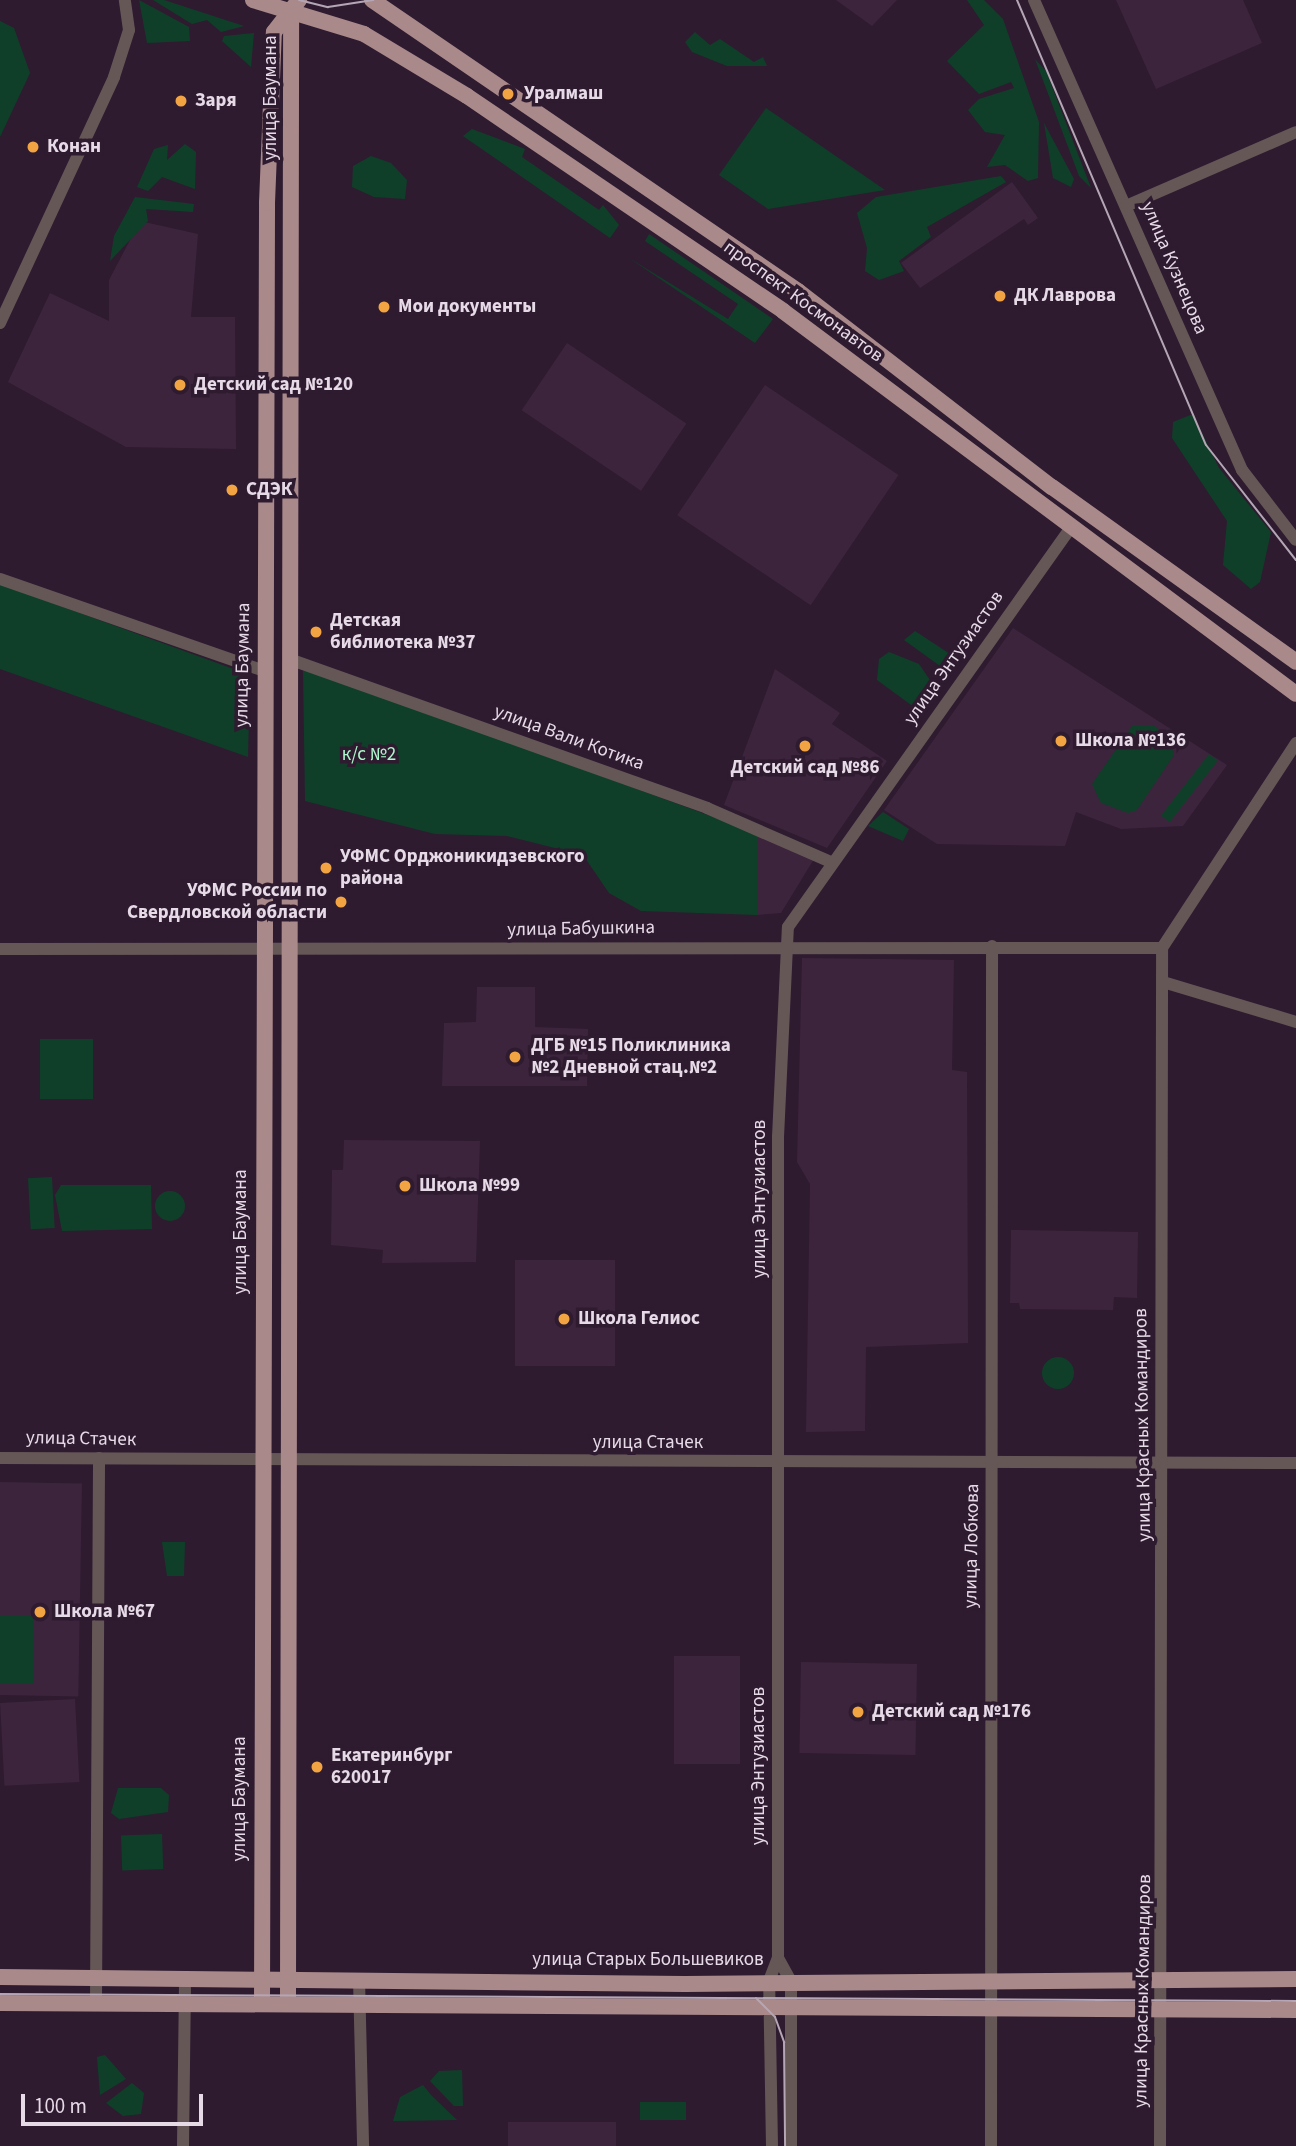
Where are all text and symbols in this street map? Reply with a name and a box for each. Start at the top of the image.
street label: улица Баумана [260,36,282,160]
place label: Уралмаш [524,83,603,105]
marker: Уралмаш [498,84,518,104]
place label: Заря [195,90,237,112]
marker: Заря [173,93,189,109]
place label: Конан [47,136,101,158]
marker: Конан [25,139,41,155]
street label: улица Кузнецова [1136,198,1212,338]
street label: проспект Космонавтов [719,236,887,368]
place label: ДК Лаврова [1014,285,1116,307]
marker: ДК Лаврова [992,288,1008,304]
place label: Мои документы [398,296,536,318]
marker: Мои документы [376,299,392,315]
place label: Детский сад №120 [194,374,353,396]
marker: Детский сад №120 [172,377,188,393]
place label: СДЭК [246,479,293,501]
marker: СДЭК [224,482,240,498]
street label: улица Энтузиастов [899,587,1009,729]
street label: улица Баумана [231,602,255,728]
place label: Детская библиотека №37 [330,610,476,654]
marker: Детская библиотека №37 [308,624,324,640]
street label: улица Вали Котика [491,700,647,776]
place label: Школа №136 [1075,730,1186,752]
marker: Школа №136 [1053,733,1069,749]
marker: Детский сад №86 [797,738,813,754]
park label: к/с №2 [342,744,396,766]
place label: Детский сад №86 [731,757,879,779]
place label: УФМС Орджоникидзевского района [340,846,584,890]
marker: УФМС Орджоникидзевского района [318,860,334,876]
place label: УФМС России по Свердловской области [127,880,327,924]
marker: УФМС России по Свердловской области [333,894,349,910]
street label: улица Бабушкина [507,916,655,942]
place label: ДГБ №15 Поликлиника №2 Дневной стац.№2 [531,1035,731,1079]
marker: ДГБ №15 Поликлиника №2 Дневной стац.№2 [505,1047,525,1067]
street label: улица Энтузиастов [749,1120,771,1278]
street label: улица Баумана [230,1170,252,1294]
place label: Школа №99 [419,1175,520,1197]
marker: Школа №99 [397,1178,413,1194]
place label: Школа Гелиос [578,1308,700,1330]
street label: улица Красных Командиров [1130,1308,1156,1542]
marker: Школа Гелиос [556,1311,572,1327]
street label: улица Стачек [26,1427,136,1451]
street label: улица Стачек [593,1432,703,1454]
street label: улица Лобкова [960,1483,984,1609]
place label: Школа №67 [54,1601,155,1623]
marker: Школа №67 [32,1604,48,1620]
street label: улица Энтузиастов [748,1687,770,1845]
place label: Детский сад №176 [872,1701,1031,1723]
marker: Детский сад №176 [850,1704,866,1720]
street label: улица Баумана [229,1737,251,1861]
place label: Екатеринбург 620017 [331,1745,453,1789]
marker: Екатеринбург 620017 [309,1759,325,1775]
street label: улица Красных Командиров [1130,1874,1156,2108]
street label: улица Старых Большевиков [532,1949,764,1971]
scale bar [24,2080,206,2124]
text: 100 m [34,2091,87,2121]

